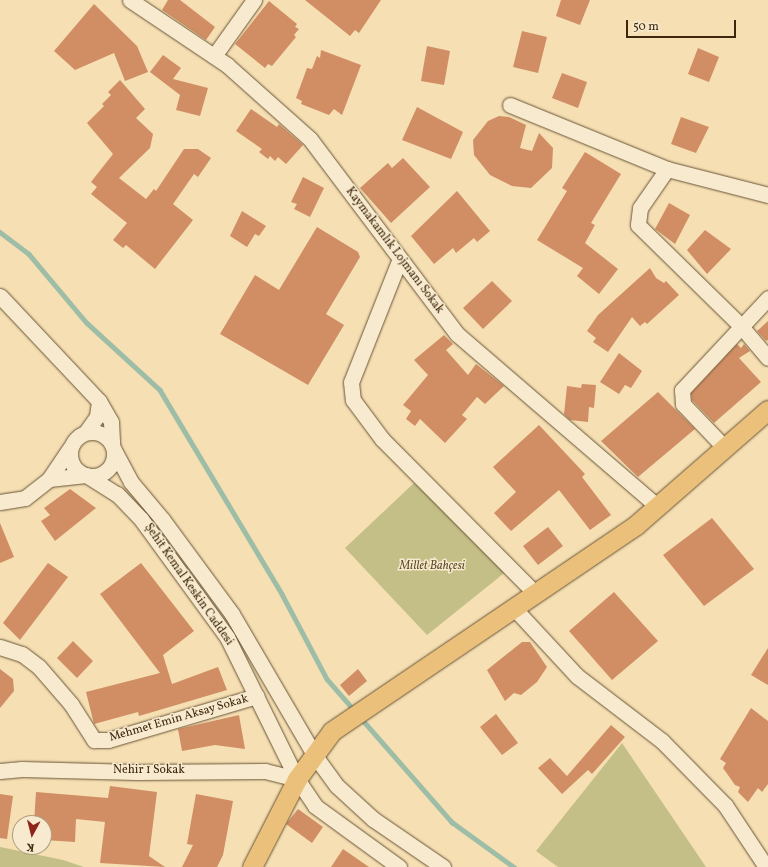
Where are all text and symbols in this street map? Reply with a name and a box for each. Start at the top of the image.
scale bar [628,12,738,38]
text: 50 m [633,19,659,35]
street label: Kaymakamlık Lojmanı Sokak [342,185,446,317]
street label: Şehit Kemal Keskin Caddesi [140,521,236,649]
park label: Millet Bahçesi [399,560,465,574]
street label: Mehmet Emin Aksay Sokak [108,692,250,746]
street label: Nehir 1 Sokak [113,764,185,778]
north arrow [12,815,52,855]
text: K [26,838,35,854]

